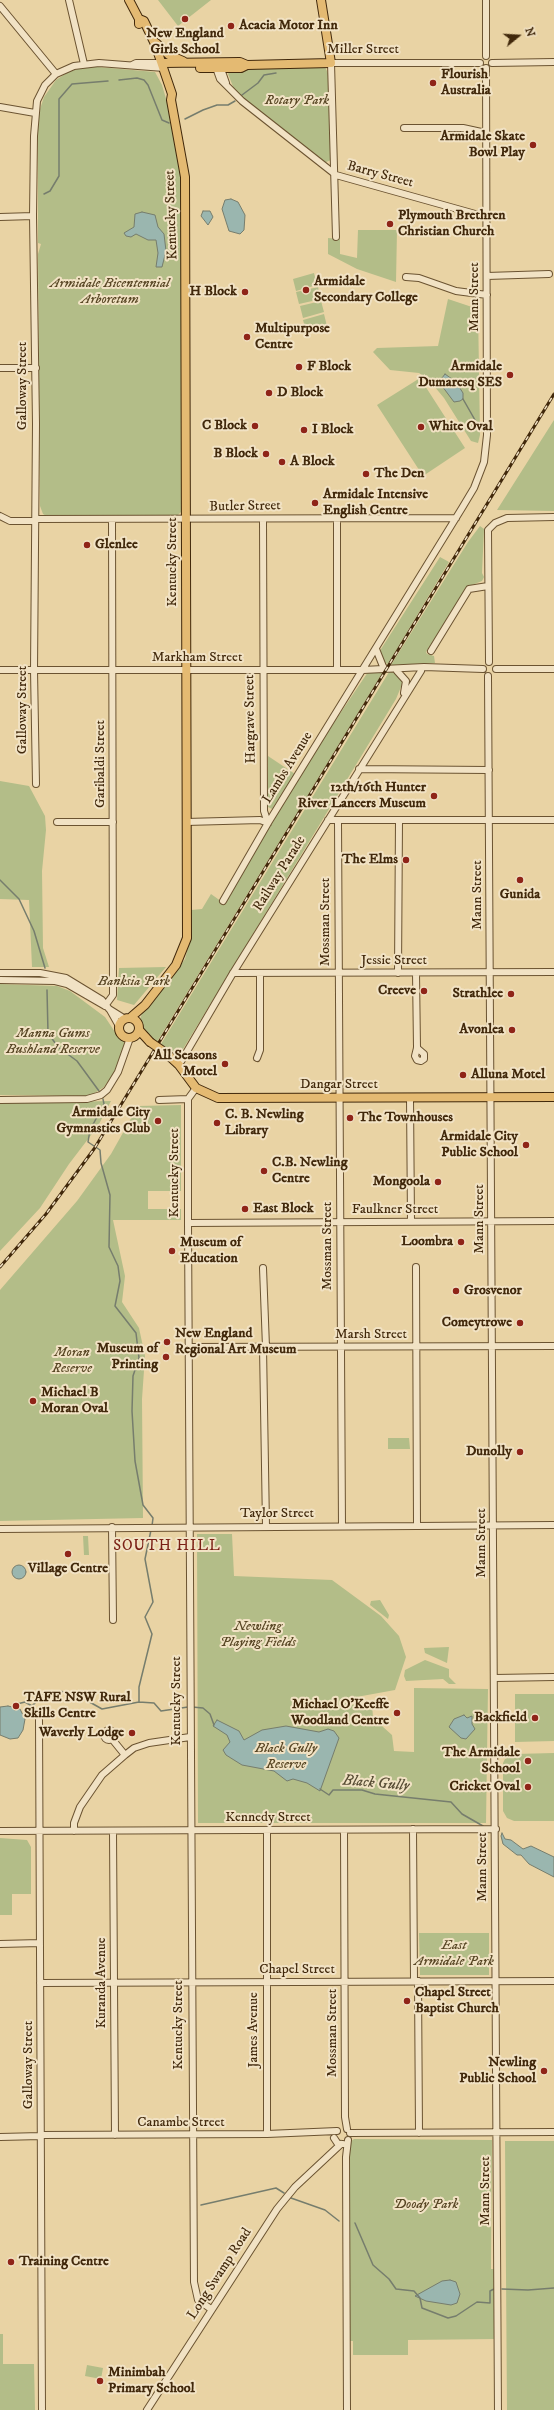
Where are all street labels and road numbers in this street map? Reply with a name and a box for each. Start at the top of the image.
street label: Miller Street [327,42,399,58]
street label: Barry Street [345,158,415,192]
street label: Kentucky Street [162,170,182,260]
street label: Mann Street [467,262,483,332]
street label: Galloway Street [15,342,31,430]
street label: Butler Street [209,498,281,516]
street label: Kentucky Street [165,517,181,607]
street label: Markham Street [152,650,242,666]
street label: Galloway Street [15,666,31,754]
street label: Hargrave Street [242,674,260,764]
street label: Garibaldi Street [93,720,109,808]
street label: Lambs Avenue [259,729,317,807]
street label: Railway Parade [250,833,310,915]
street label: Mann Street [470,860,486,930]
street label: Mossman Street [318,878,334,966]
street label: Jessie Street [361,953,427,969]
street label: Dangar Street [300,1077,378,1093]
street label: Kentucky Street [167,1128,183,1218]
street label: Mann Street [472,1184,488,1254]
street label: Mossman Street [320,1202,336,1290]
street label: Faulkner Street [352,1202,438,1218]
street label: Marsh Street [335,1327,407,1343]
street label: Taylor Street [240,1506,314,1522]
street label: Mann Street [474,1508,490,1578]
street label: Kentucky Street [169,1656,185,1746]
street label: Kennedy Street [225,1810,311,1826]
street label: Mann Street [475,1832,491,1902]
street label: Kuranda Avenue [94,1937,110,2029]
street label: Chapel Street [259,1962,335,1978]
street label: Kentucky Street [171,1980,187,2070]
street label: Mossman Street [325,1989,341,2077]
street label: James Avenue [246,1992,262,2068]
street label: Galloway Street [21,2021,37,2109]
street label: Canambe Street [137,2115,225,2131]
street label: Mann Street [478,2156,494,2226]
street label: Long Swamp Road [184,2225,256,2323]

